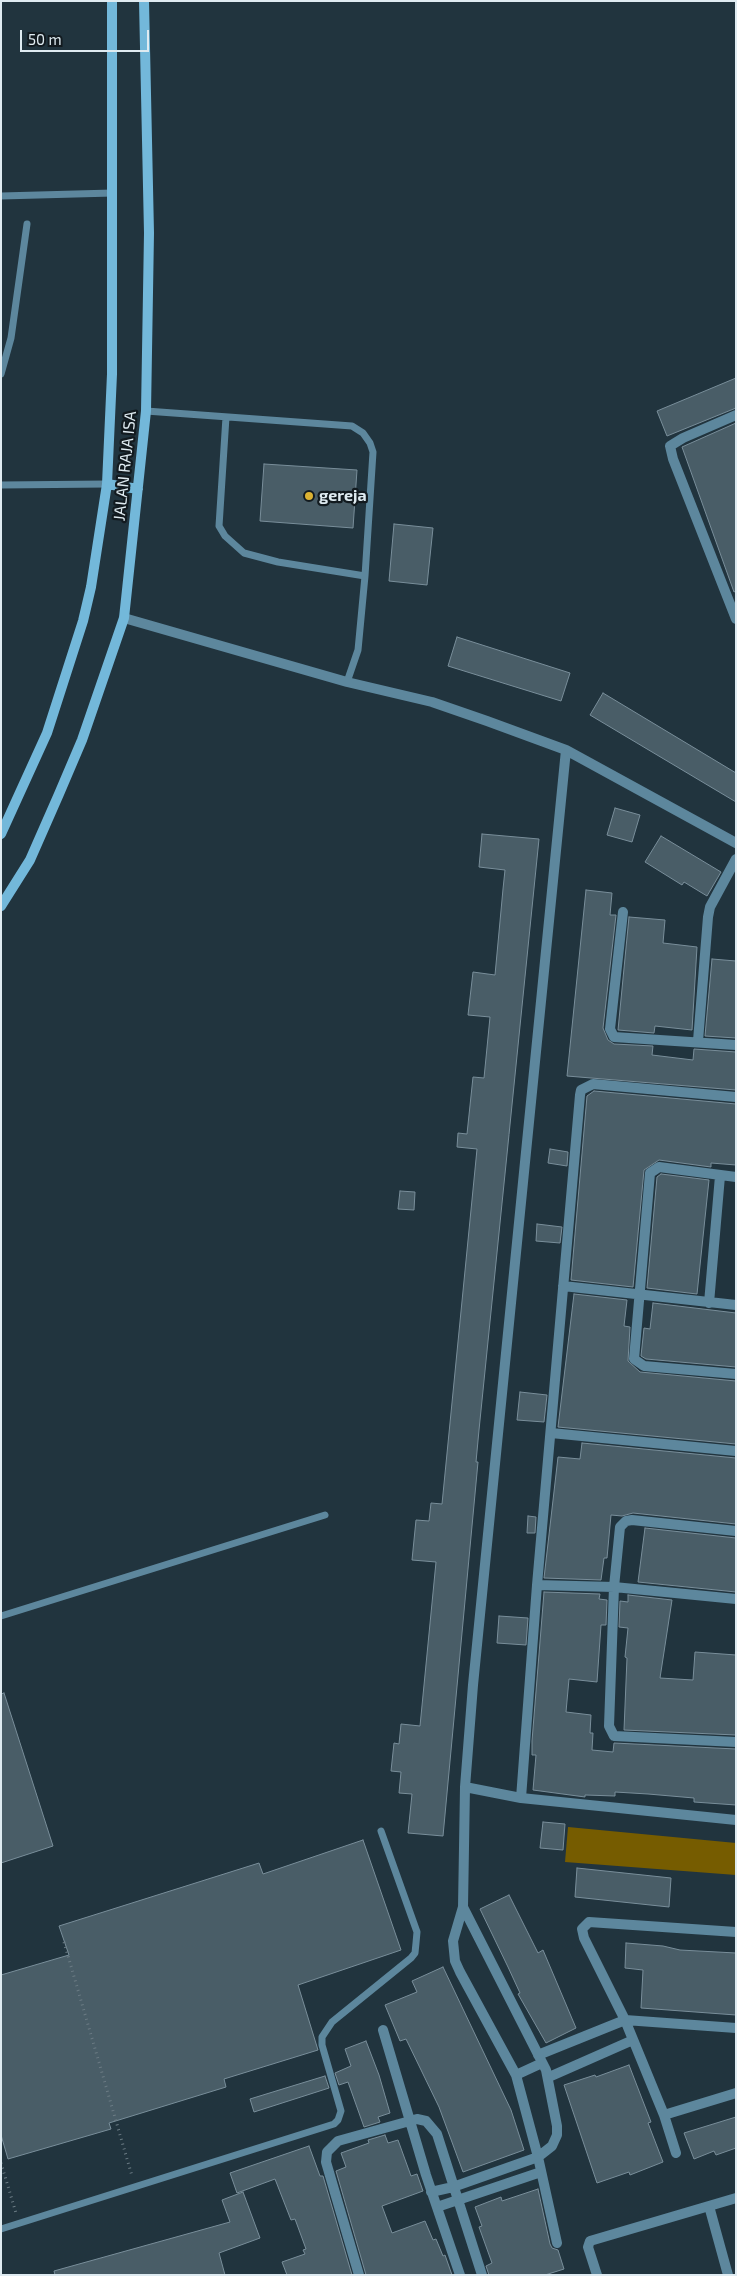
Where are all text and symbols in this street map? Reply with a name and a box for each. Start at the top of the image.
scale bar [22,20,151,52]
text: 50 m [28,30,62,48]
street label: JALAN RAJA ISA [110,410,140,522]
place label: gereja [319,486,367,506]
marker: gereja [303,490,315,502]

